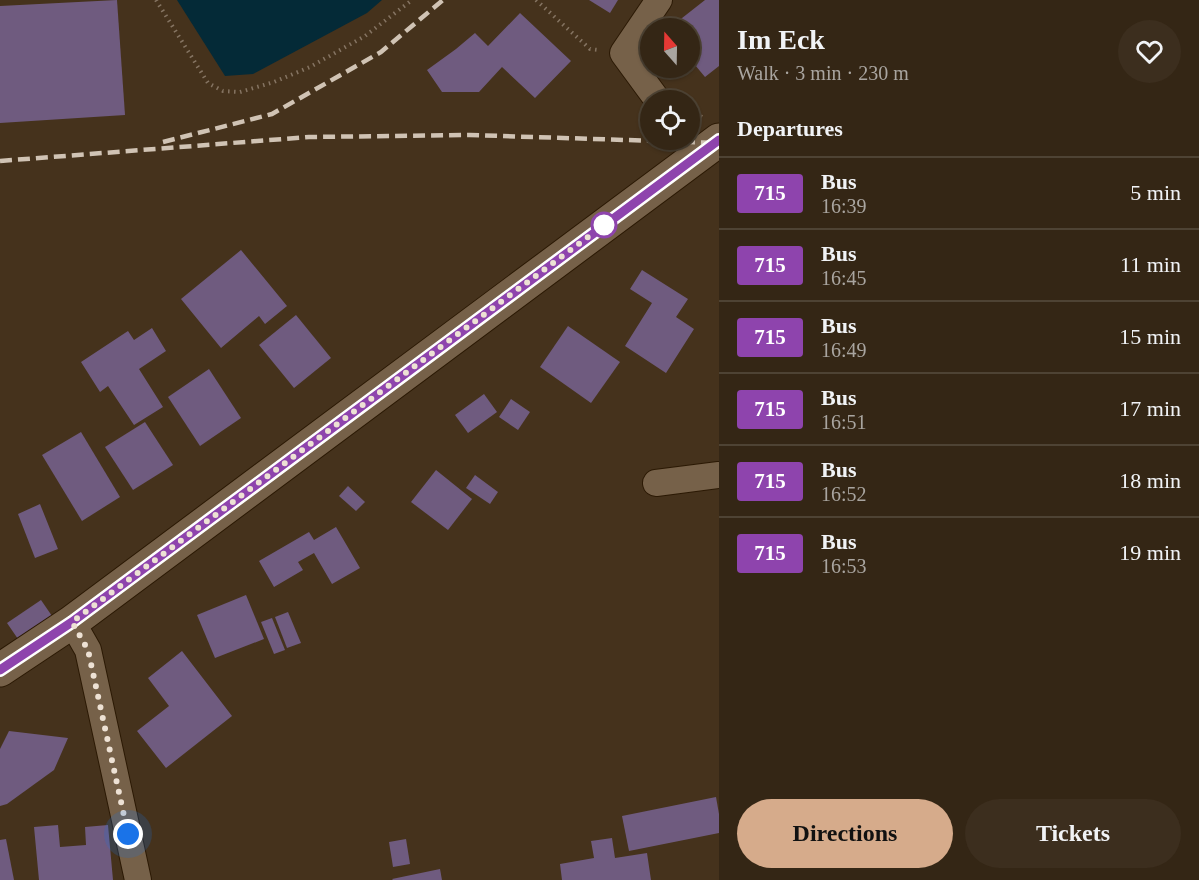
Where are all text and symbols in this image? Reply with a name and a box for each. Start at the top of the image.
north arrow [640,18,700,78]
map controls [640,18,700,150]
button: heart [1118,20,1181,83]
text: Im Eck [737,24,825,55]
text: Walk · 3 min · 230 m [737,62,909,84]
button: locate [640,90,700,150]
text: Departures [737,116,843,141]
text: Bus [821,169,856,194]
text: 5 min [1130,180,1181,205]
text: 715 [754,181,786,205]
text: 16:39 [821,195,867,217]
unlabelled marker [591,212,617,238]
text: Bus [821,241,856,266]
text: 11 min [1120,252,1181,277]
text: 715 [754,253,786,277]
text: 16:45 [821,267,867,289]
text: Bus [821,313,856,338]
text: 15 min [1119,324,1181,349]
text: 715 [754,325,786,349]
text: 16:49 [821,339,867,361]
text: Bus [821,385,856,410]
text: 17 min [1119,396,1181,421]
text: 715 [754,397,786,421]
text: 16:51 [821,411,867,433]
text: Bus [821,457,856,482]
text: 18 min [1119,468,1181,493]
text: 715 [754,469,786,493]
text: 16:52 [821,483,867,505]
text: Bus [821,529,856,554]
text: 19 min [1119,540,1181,565]
text: 715 [754,541,786,565]
text: 16:53 [821,555,867,577]
button: Directions [737,799,953,868]
button: Tickets [965,799,1181,868]
your location [113,819,143,849]

